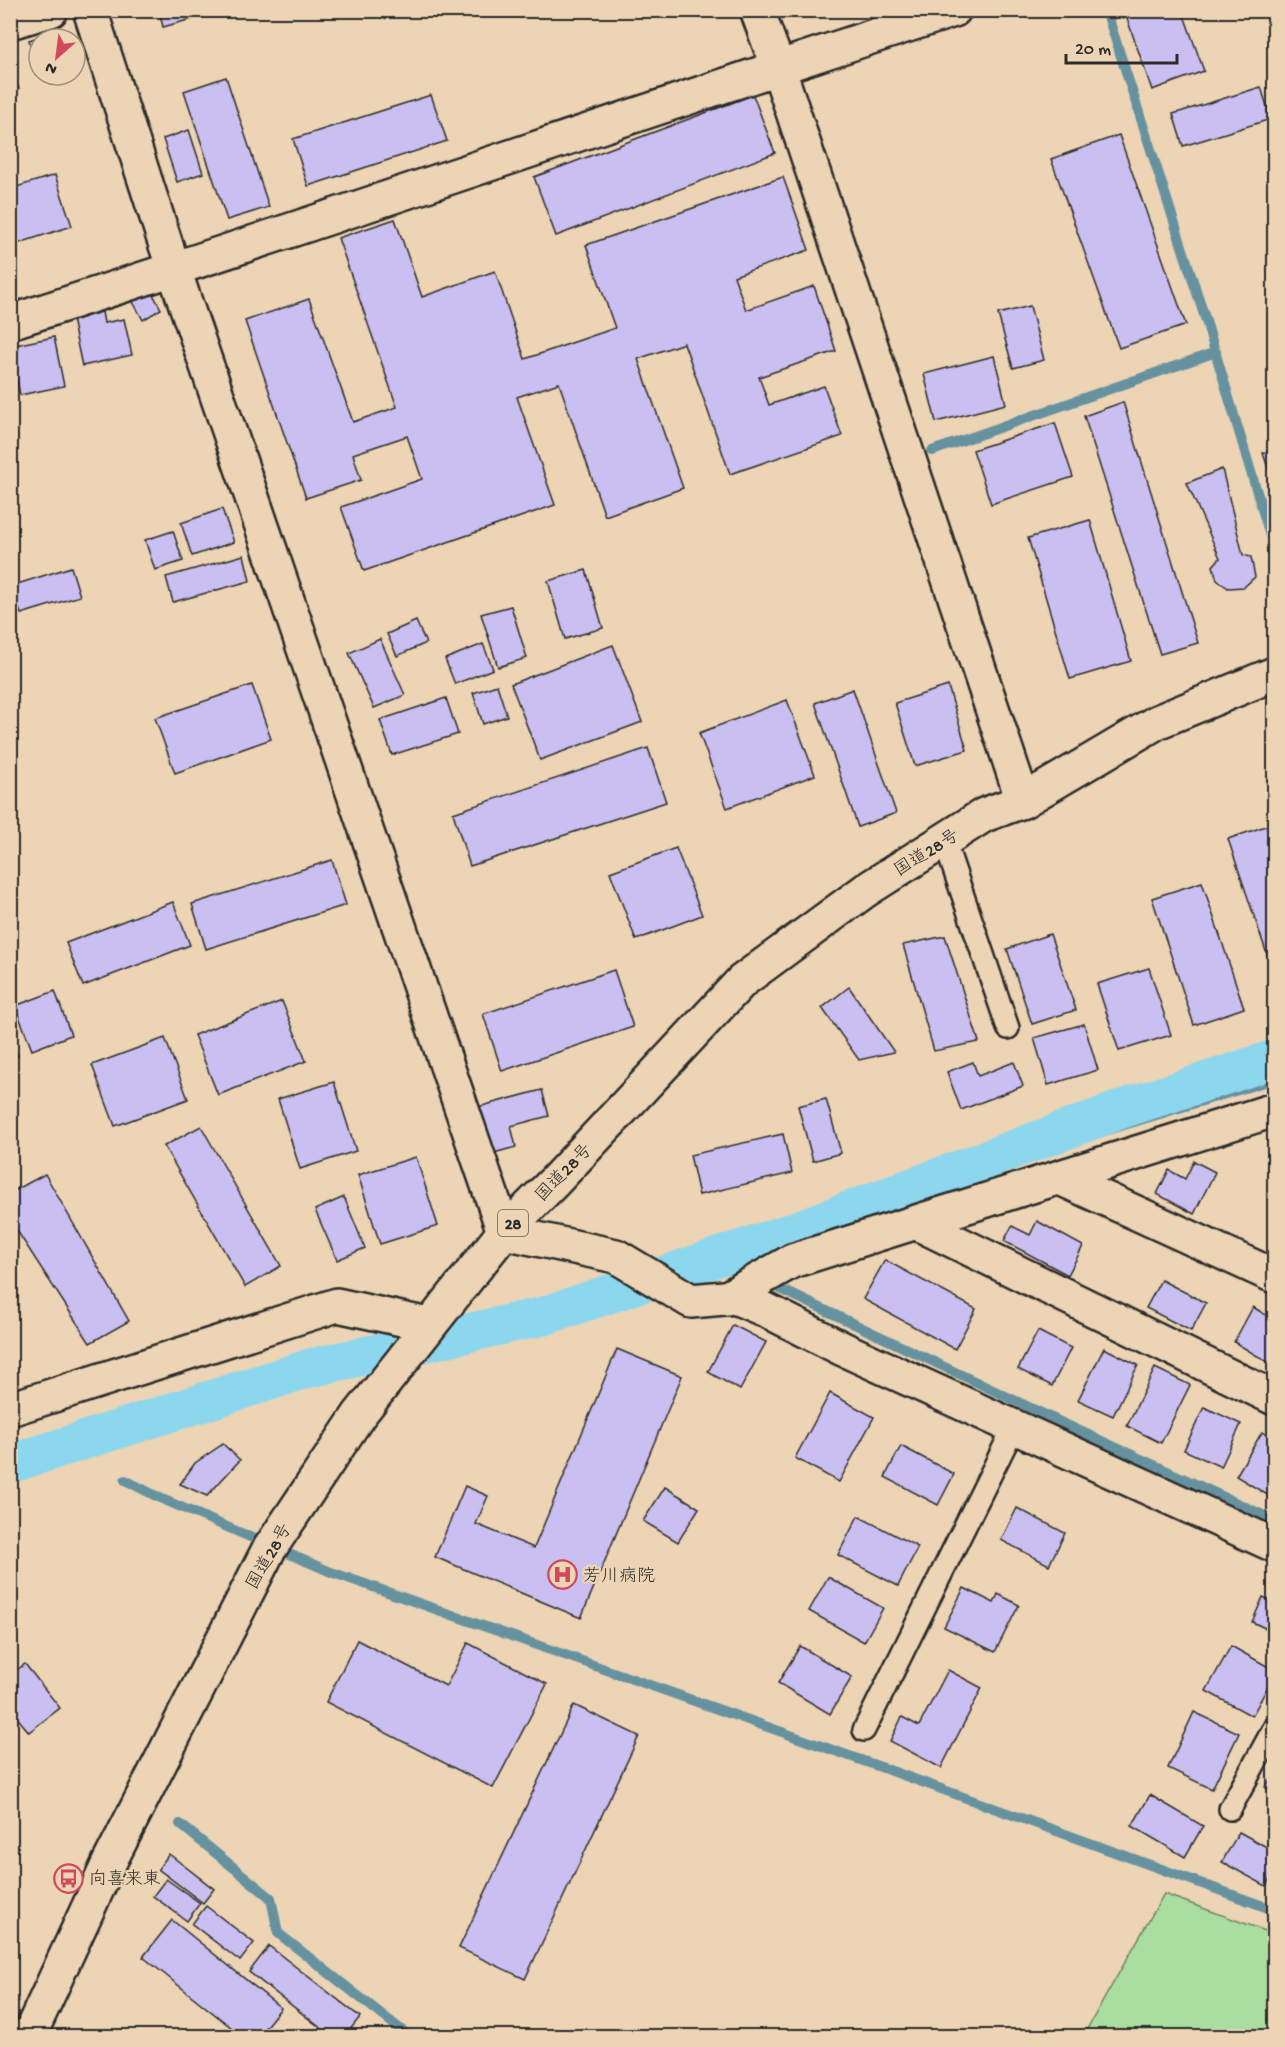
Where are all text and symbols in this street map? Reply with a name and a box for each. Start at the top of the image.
north arrow [27,27,87,87]
scale bar [1066,27,1177,65]
text: 20 m [1075,40,1111,61]
text: N [42,56,61,78]
street label: 国道28号 [890,825,964,882]
street label: 国道28号 [531,1140,598,1207]
road number: 28 [498,1210,528,1236]
street label: 国道28号 [242,1520,297,1594]
hospital icon: 芳川病院 [546,1559,578,1591]
place label: 芳川病院 [583,1566,655,1588]
bus stop icon: 向喜来東 [52,1862,84,1894]
place label: 向喜来東 [89,1869,161,1891]

